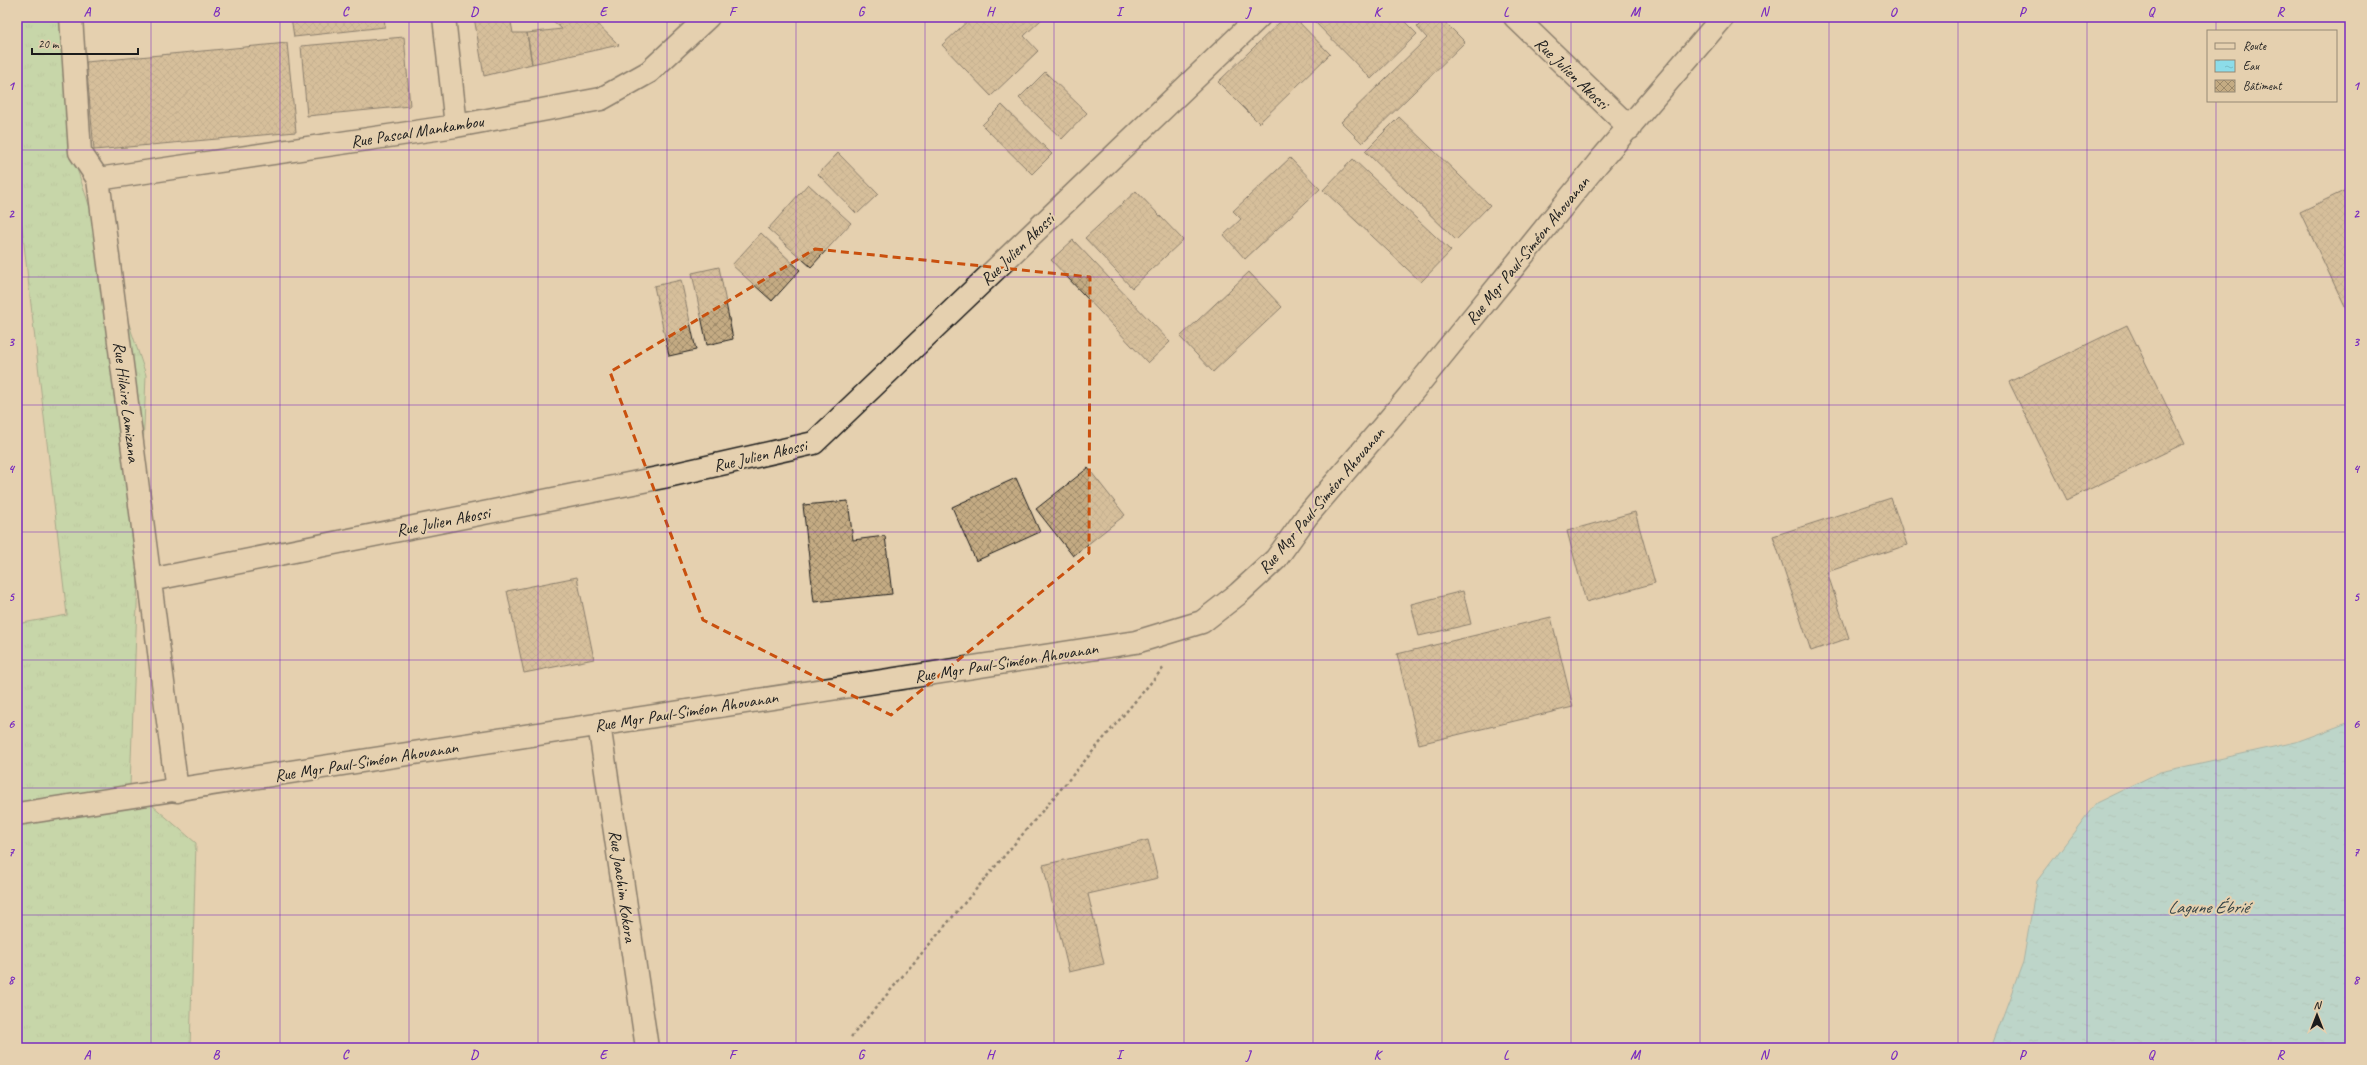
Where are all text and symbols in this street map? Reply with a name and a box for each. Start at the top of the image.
text: A [84,4,92,20]
text: B [213,4,221,20]
text: C [342,4,350,20]
text: D [470,4,479,20]
text: E [600,4,609,20]
text: F [729,4,738,20]
text: G [858,4,866,20]
text: H [986,4,996,20]
text: I [1116,4,1125,20]
text: J [1245,4,1252,20]
text: K [1374,4,1384,20]
text: L [1503,4,1510,20]
text: M [1630,4,1641,20]
text: N [1760,4,1771,20]
text: O [1890,4,1899,20]
text: P [2019,4,2028,20]
text: Q [2148,4,2156,20]
text: R [2276,4,2285,20]
scale bar [32,30,138,56]
legend [2207,30,2337,102]
street label: Rue Julien Akossi [1530,33,1614,115]
text: 20 m [38,36,60,52]
text: Route [2243,38,2267,54]
text: Eau [2243,58,2261,74]
text: 1 [8,78,16,94]
text: Bâtiment [2243,78,2282,94]
text: 1 [2353,78,2361,94]
street label: Rue Pascal Mankambou [349,110,487,152]
street label: Rue Mgr Paul-Siméon Ahouanan [1461,171,1595,329]
text: 2 [8,206,15,222]
text: 2 [2353,206,2360,222]
street label: Rue Julien Akossi [976,208,1060,290]
text: 3 [8,334,15,350]
text: 3 [2353,334,2360,350]
street label: Rue Hilaire Lamizana [109,341,145,465]
street label: Rue Mgr Paul-Siméon Ahouanan [1254,422,1390,578]
street label: Rue Julien Akossi [712,434,810,476]
text: 4 [8,461,16,477]
text: 4 [2353,461,2361,477]
street label: Rue Julien Akossi [395,502,493,541]
text: 5 [8,589,15,605]
text: 5 [2353,589,2360,605]
street label: Rue Mgr Paul-Siméon Ahouanan [913,637,1101,687]
street label: Rue Mgr Paul-Siméon Ahouanan [593,686,781,736]
text: 6 [8,716,15,732]
text: 6 [2353,716,2360,732]
street label: Rue Mgr Paul-Siméon Ahouanan [273,736,461,786]
street label: Rue Joachim Kokora [604,829,641,945]
text: 7 [8,844,15,860]
text: 7 [2353,844,2360,860]
water label: Lagune Ébrié [2168,896,2253,918]
text: 8 [8,972,16,988]
text: 8 [2353,972,2361,988]
north arrow [2297,995,2337,1035]
text: N [2314,998,2323,1012]
text: A [84,1047,92,1063]
text: B [213,1047,221,1063]
text: C [342,1047,350,1063]
text: D [470,1047,479,1063]
text: E [600,1047,609,1063]
text: F [729,1047,738,1063]
text: G [858,1047,866,1063]
text: H [986,1047,996,1063]
text: I [1116,1047,1125,1063]
text: J [1245,1047,1252,1063]
text: K [1374,1047,1384,1063]
text: L [1503,1047,1510,1063]
text: M [1630,1047,1641,1063]
text: N [1760,1047,1771,1063]
text: O [1890,1047,1899,1063]
text: P [2019,1047,2028,1063]
text: Q [2148,1047,2156,1063]
text: R [2276,1047,2285,1063]

